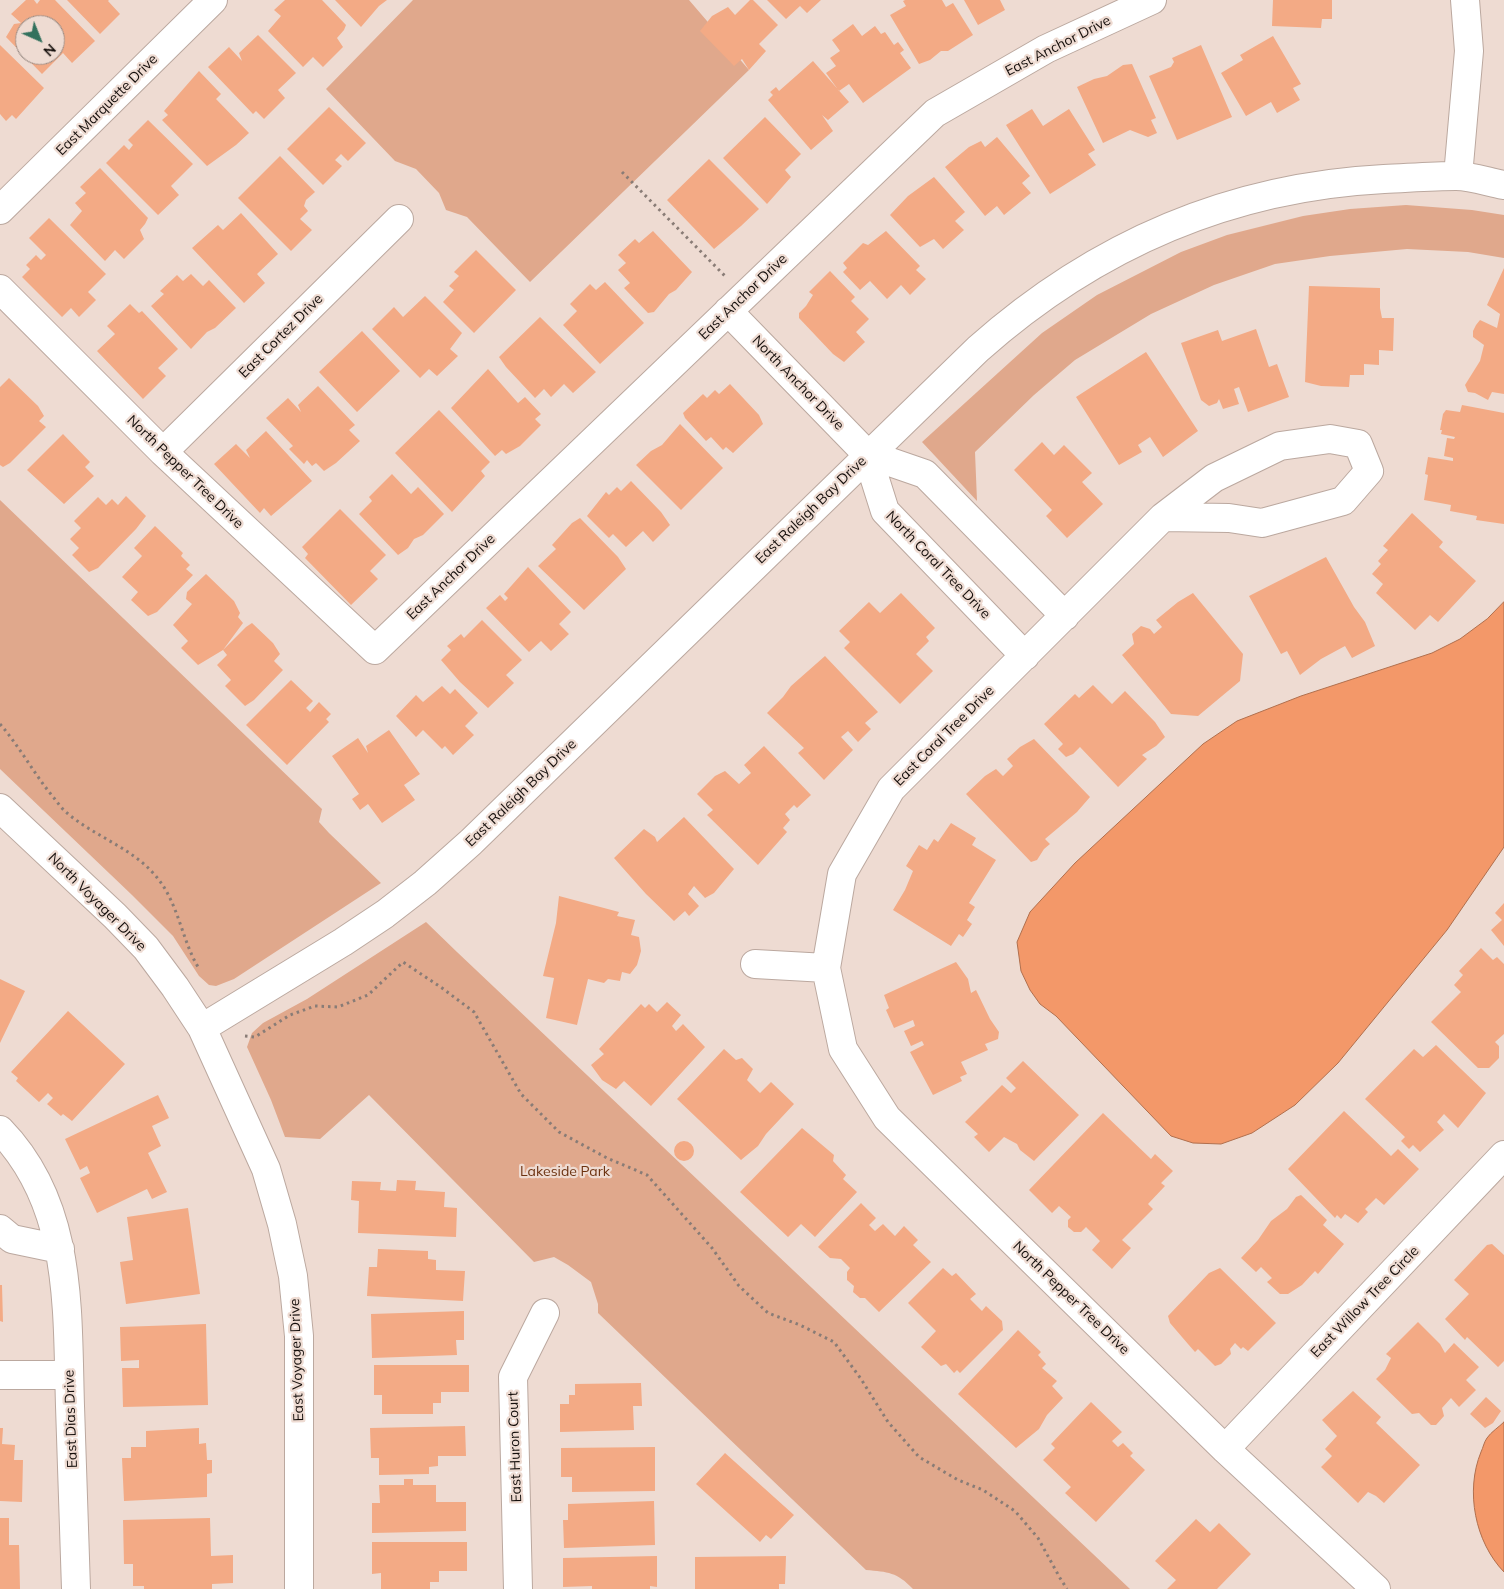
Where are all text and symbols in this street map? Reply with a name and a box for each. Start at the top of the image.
street label: East Anchor Drive [1002,12,1114,80]
north arrow [15,15,65,65]
text: N [40,40,60,60]
street label: East Marquette Drive [53,51,161,159]
street label: East Anchor Drive [695,251,791,343]
street label: East Cortez Drive [236,291,326,381]
street label: North Anchor Drive [749,332,847,434]
street label: North Pepper Tree Drive [123,412,247,532]
street label: East Raleigh Bay Drive [752,453,870,567]
street label: North Coral Tree Drive [882,508,994,622]
street label: East Anchor Drive [403,531,499,623]
street label: East Coral Tree Drive [891,683,997,789]
street label: East Raleigh Bay Drive [462,736,580,850]
street label: North Voyager Drive [44,849,150,955]
park label: Lakeside Park [520,1164,610,1180]
street label: North Pepper Tree Drive [1009,1238,1133,1358]
street label: East Willow Tree Circle [1307,1243,1423,1361]
street label: East Voyager Drive [286,1298,308,1422]
street label: East Dias Drive [61,1369,81,1469]
street label: East Huron Court [505,1391,525,1503]

